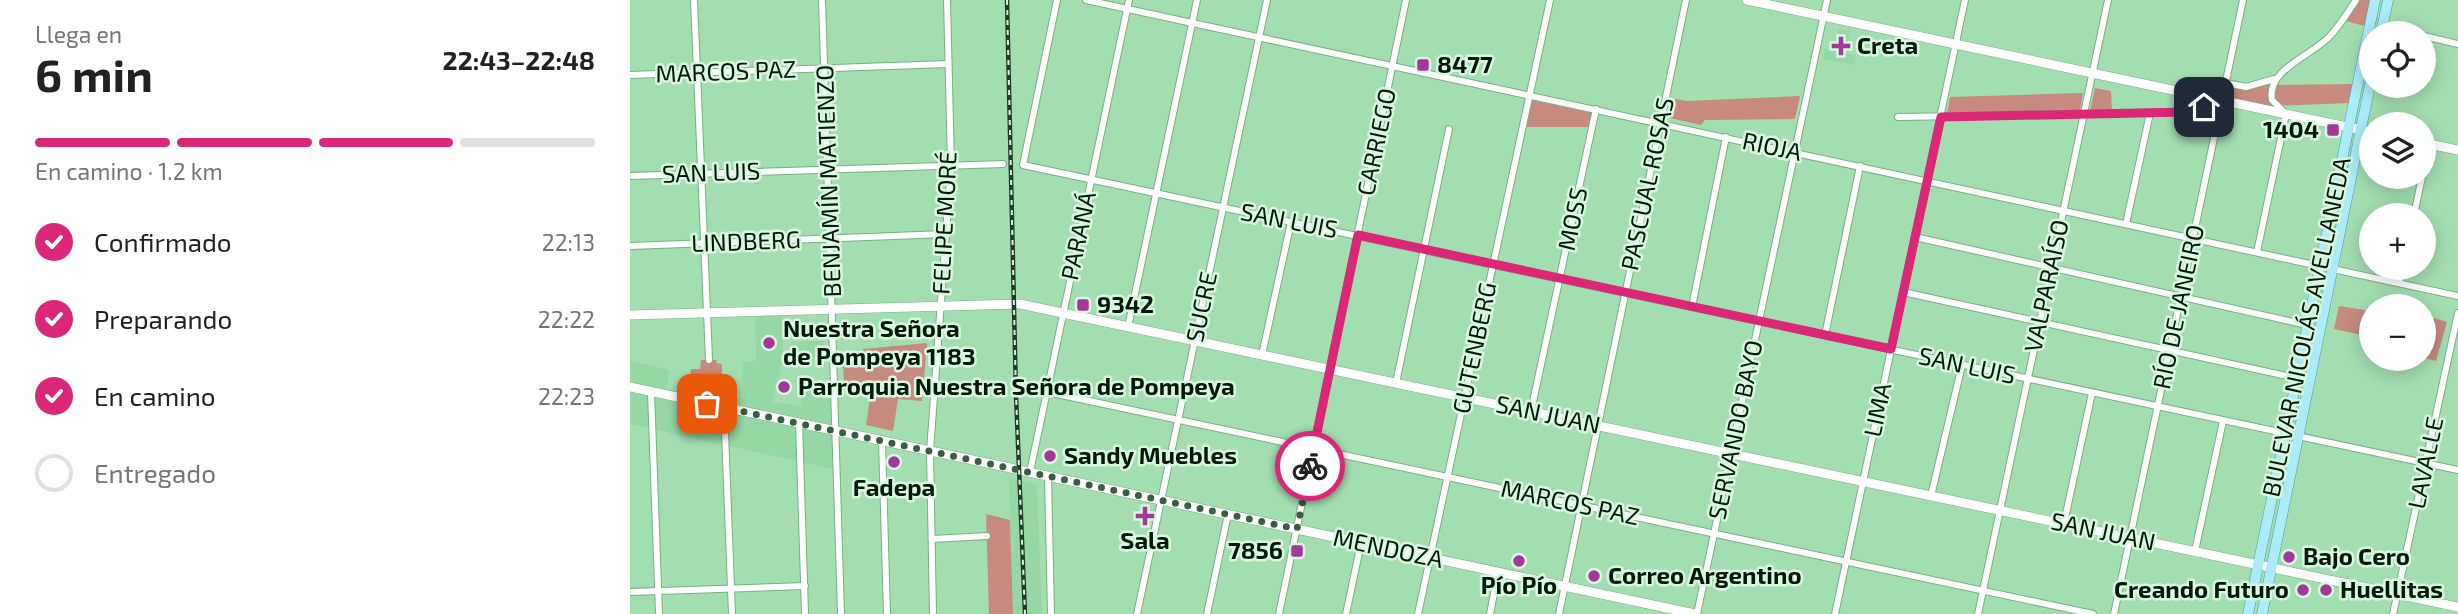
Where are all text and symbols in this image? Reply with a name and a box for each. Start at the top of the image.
text: Llega en [35,20,122,48]
map controls [2359,21,2436,371]
button: locate [2359,21,2436,98]
place label: Creta [1857,30,1918,59]
marker: Creta [1831,36,1851,56]
text: 22:43–22:48 [443,44,595,75]
text: 6 min [35,46,153,101]
place label: 8477 [1437,49,1493,78]
street label: MARCOS PAZ [655,54,797,87]
marker: 8477 [1415,57,1431,73]
street label: BENJAMÍN MATIENZO [809,64,846,298]
pin [2174,77,2234,137]
street label: CARRIEGO [1350,85,1401,198]
icon: home [2185,88,2223,126]
street label: PASCUAL ROSAS [1614,95,1679,273]
button: layers [2359,112,2436,189]
place label: 1404 [2263,114,2319,143]
marker: 1404 [2325,122,2341,138]
street label: RIOJA [1740,125,1805,166]
street label: FELIPE MORÉ [925,151,962,295]
street label: BULEVAR NICOLÁS AVELLANEDA [2255,154,2356,499]
street label: SAN LUIS [661,155,761,188]
text: En camino · 1.2 km [35,157,223,185]
street label: MOSS [1551,184,1592,253]
street label: PARANÁ [1054,189,1101,283]
street label: SAN LUIS [1238,196,1340,243]
button: + [2359,203,2436,280]
street label: VALPARAÍSO [2017,217,2074,355]
street label: RÍO DE JANEIRO [2146,222,2209,392]
icon: check [35,223,73,261]
street label: LINDBERG [691,224,801,257]
text: Confirmado [94,226,232,257]
text: 22:13 [542,228,595,256]
street label: SUCRE [1179,269,1222,345]
street label: GUTENBERG [1445,279,1502,416]
place label: 9342 [1097,289,1154,318]
button: − [2359,294,2436,371]
marker: 9342 [1075,297,1091,313]
icon: check [35,300,73,338]
text: Preparando [94,303,232,334]
text: 22:22 [538,305,595,333]
place label: Nuestra Señora de Pompeya 1183 [783,313,976,370]
marker: Nuestra Señora de Pompeya 1183 [761,335,777,351]
street label: SERVANDO BAYO [1701,337,1768,522]
street label: SAN LUIS [1916,340,2018,389]
place label: Parroquia Nuestra Señora de Pompeya [798,371,1235,400]
pin [677,374,737,434]
icon: check [35,377,73,415]
marker: Parroquia Nuestra Señora de Pompeya [776,379,792,395]
text: En camino [94,380,216,411]
street label: LIMA [1857,380,1896,439]
text: 22:23 [538,382,595,410]
icon: bag [688,385,726,423]
street label: SAN JUAN [1493,388,1603,439]
street label: LAVALLE [2401,414,2448,511]
courier [1275,431,1345,501]
place label: Sandy Muebles [1064,440,1237,469]
icon: bike [1291,447,1329,485]
marker: Sandy Muebles [1042,448,1058,464]
marker: Fadepa [886,454,902,470]
text: Entregado [94,457,216,488]
place label: Fadepa [853,472,935,501]
street label: MARCOS PAZ [1498,473,1642,530]
street label: SAN JUAN [2048,505,2158,556]
marker: Sala [1137,508,1153,524]
street label: MENDOZA [1331,522,1446,573]
place label: Sala [1120,525,1170,554]
place label: 7856 [1228,535,1283,564]
place label: Bajo Cero [2303,541,2410,570]
marker: 7856 [1289,543,1305,559]
marker: Bajo Cero [2281,549,2297,565]
marker: Pío Pío [1511,553,1527,569]
place label: Correo Argentino [1608,560,1802,589]
marker: Correo Argentino [1586,568,1602,584]
place label: Pío Pío [1481,570,1557,599]
place label: Creando Futuro [2114,574,2289,603]
place label: Huellitas [2340,574,2443,603]
marker: Creando Futuro [2295,582,2311,598]
marker: Huellitas [2318,582,2334,598]

